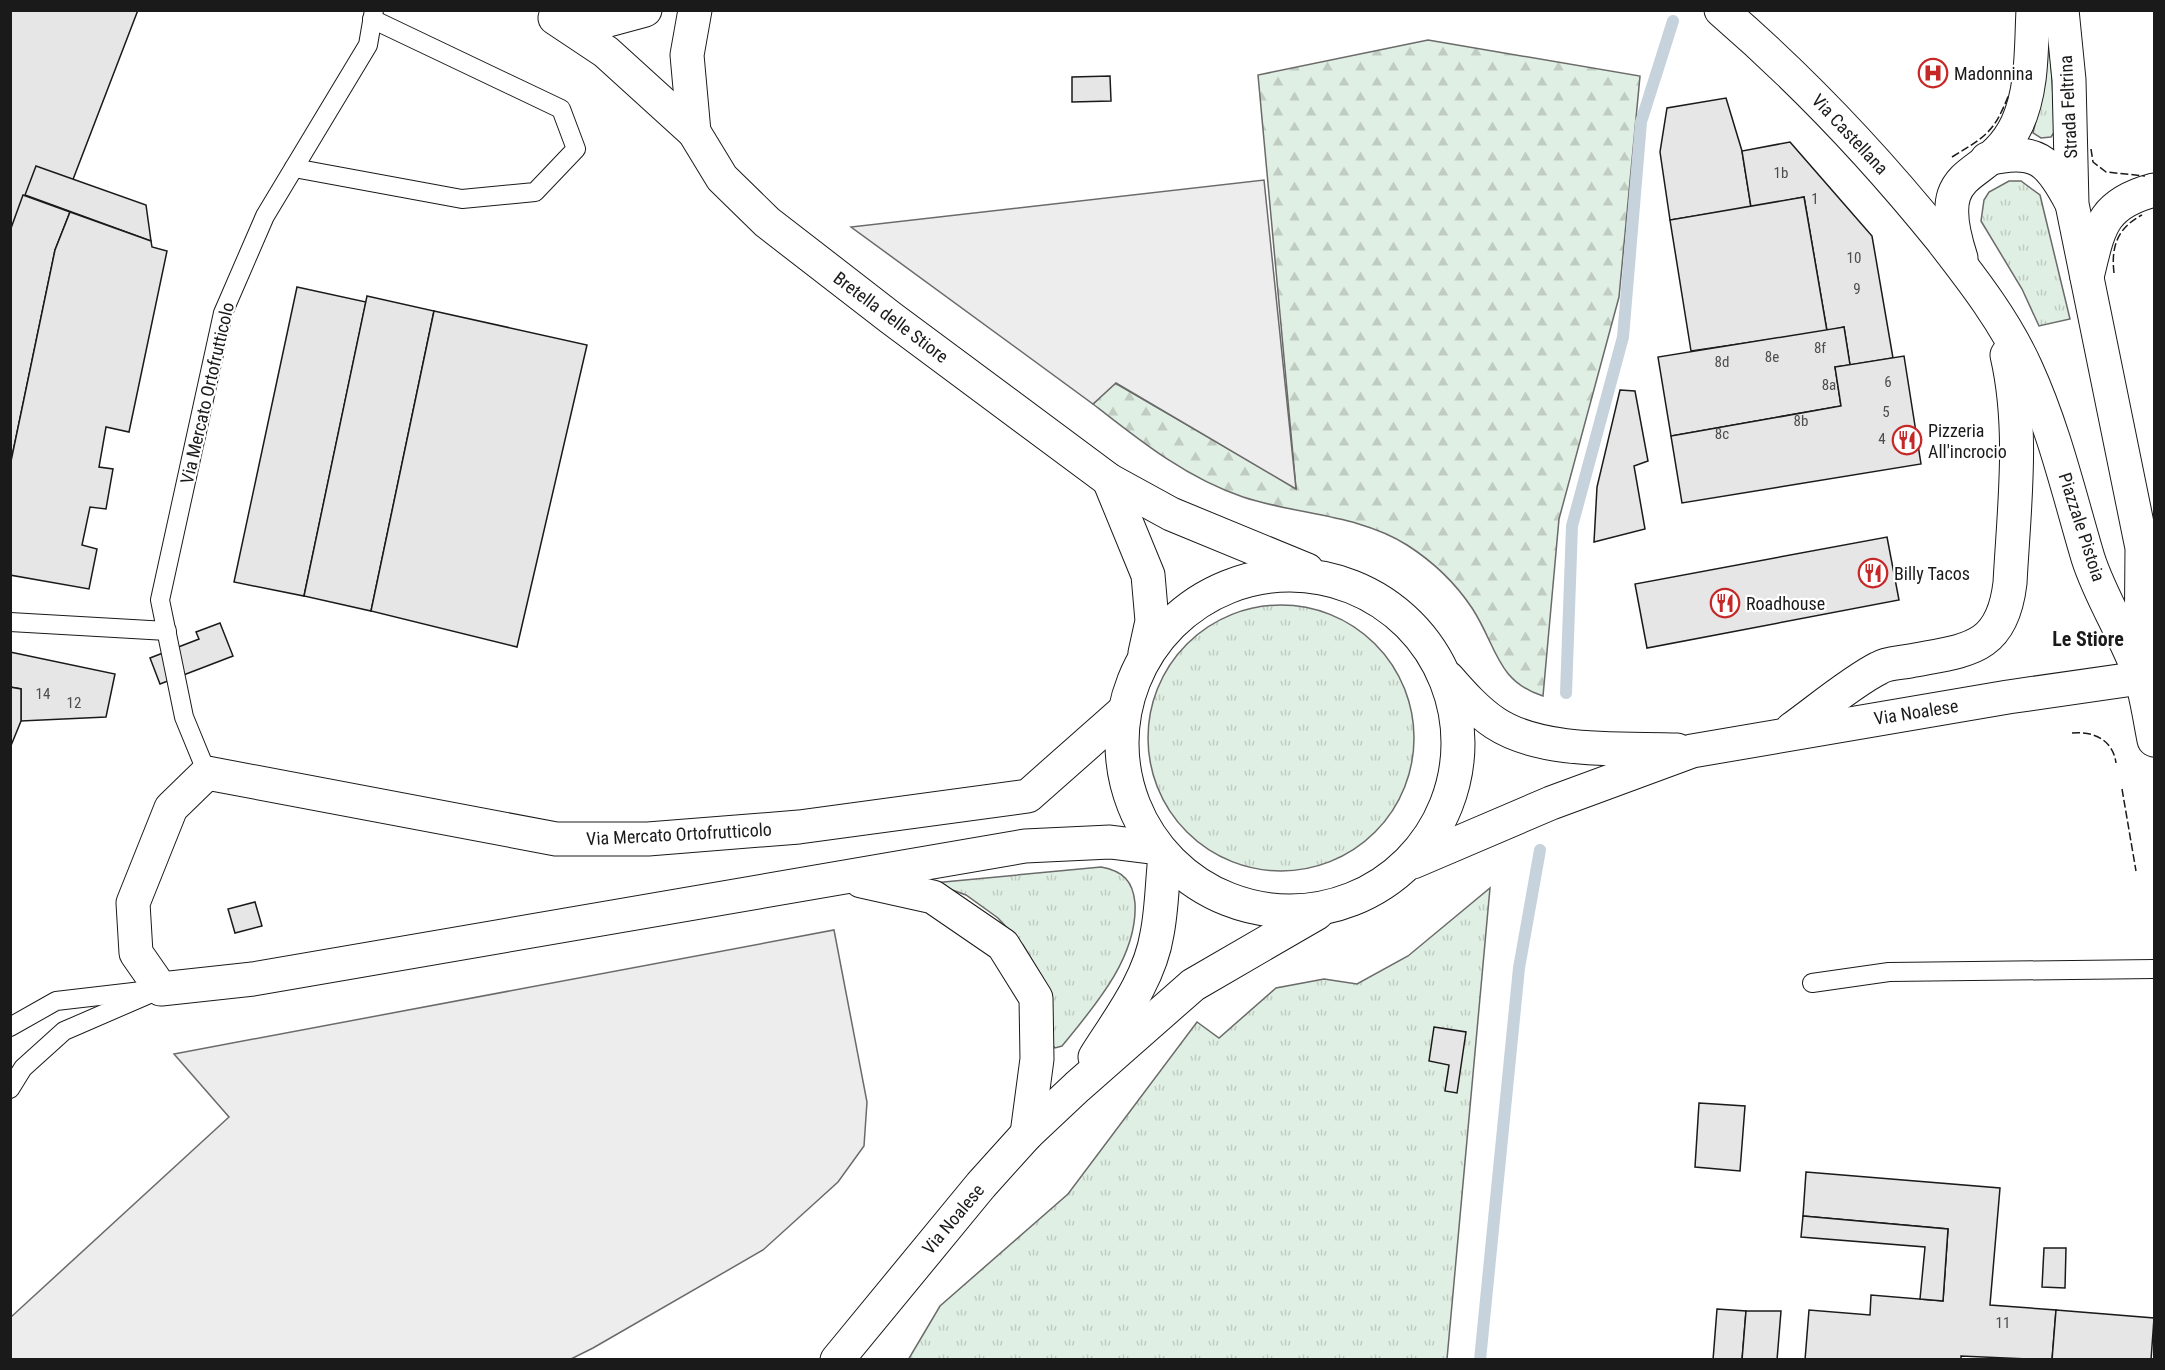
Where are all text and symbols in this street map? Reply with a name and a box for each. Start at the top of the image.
street label: Strada Feltrina [2055,55,2081,159]
hospital icon: Madonnina [1917,57,1949,89]
place label: Madonnina [1954,63,2033,84]
street label: Via Castellana [1808,90,1892,178]
house number: 1b [1774,164,1788,182]
house number: 1 [1811,190,1819,208]
house number: 10 [1847,249,1861,267]
street label: Bretella delle Stiore [830,267,952,367]
house number: 9 [1853,280,1861,298]
street label: Via Mercato Ortofrutticolo [176,300,238,486]
house number: 8f [1814,339,1826,357]
house number: 8e [1765,348,1779,366]
house number: 8d [1715,353,1729,371]
house number: 6 [1884,373,1892,391]
house number: 8a [1822,376,1836,394]
house number: 5 [1882,403,1890,421]
house number: 8b [1794,412,1808,430]
place label: Pizzeria All'incrocio [1928,420,2007,462]
restaurant icon: Pizzeria All'incrocio [1891,424,1923,456]
house number: 8c [1715,425,1729,443]
house number: 4 [1878,430,1886,448]
street label: Piazzale Pistoia [2055,470,2109,584]
restaurant icon: Billy Tacos [1857,557,1889,589]
place label: Billy Tacos [1894,563,1970,584]
restaurant icon: Roadhouse [1709,587,1741,619]
place label: Roadhouse [1746,593,1825,614]
district label: Le Stiore [2052,627,2124,651]
house number: 14 [36,685,50,703]
house number: 12 [67,694,81,712]
street label: Via Noalese [1872,695,1960,729]
street label: Via Mercato Ortofrutticolo [586,819,772,849]
street label: Via Noalese [918,1180,988,1258]
house number: 11 [1996,1314,2010,1332]

